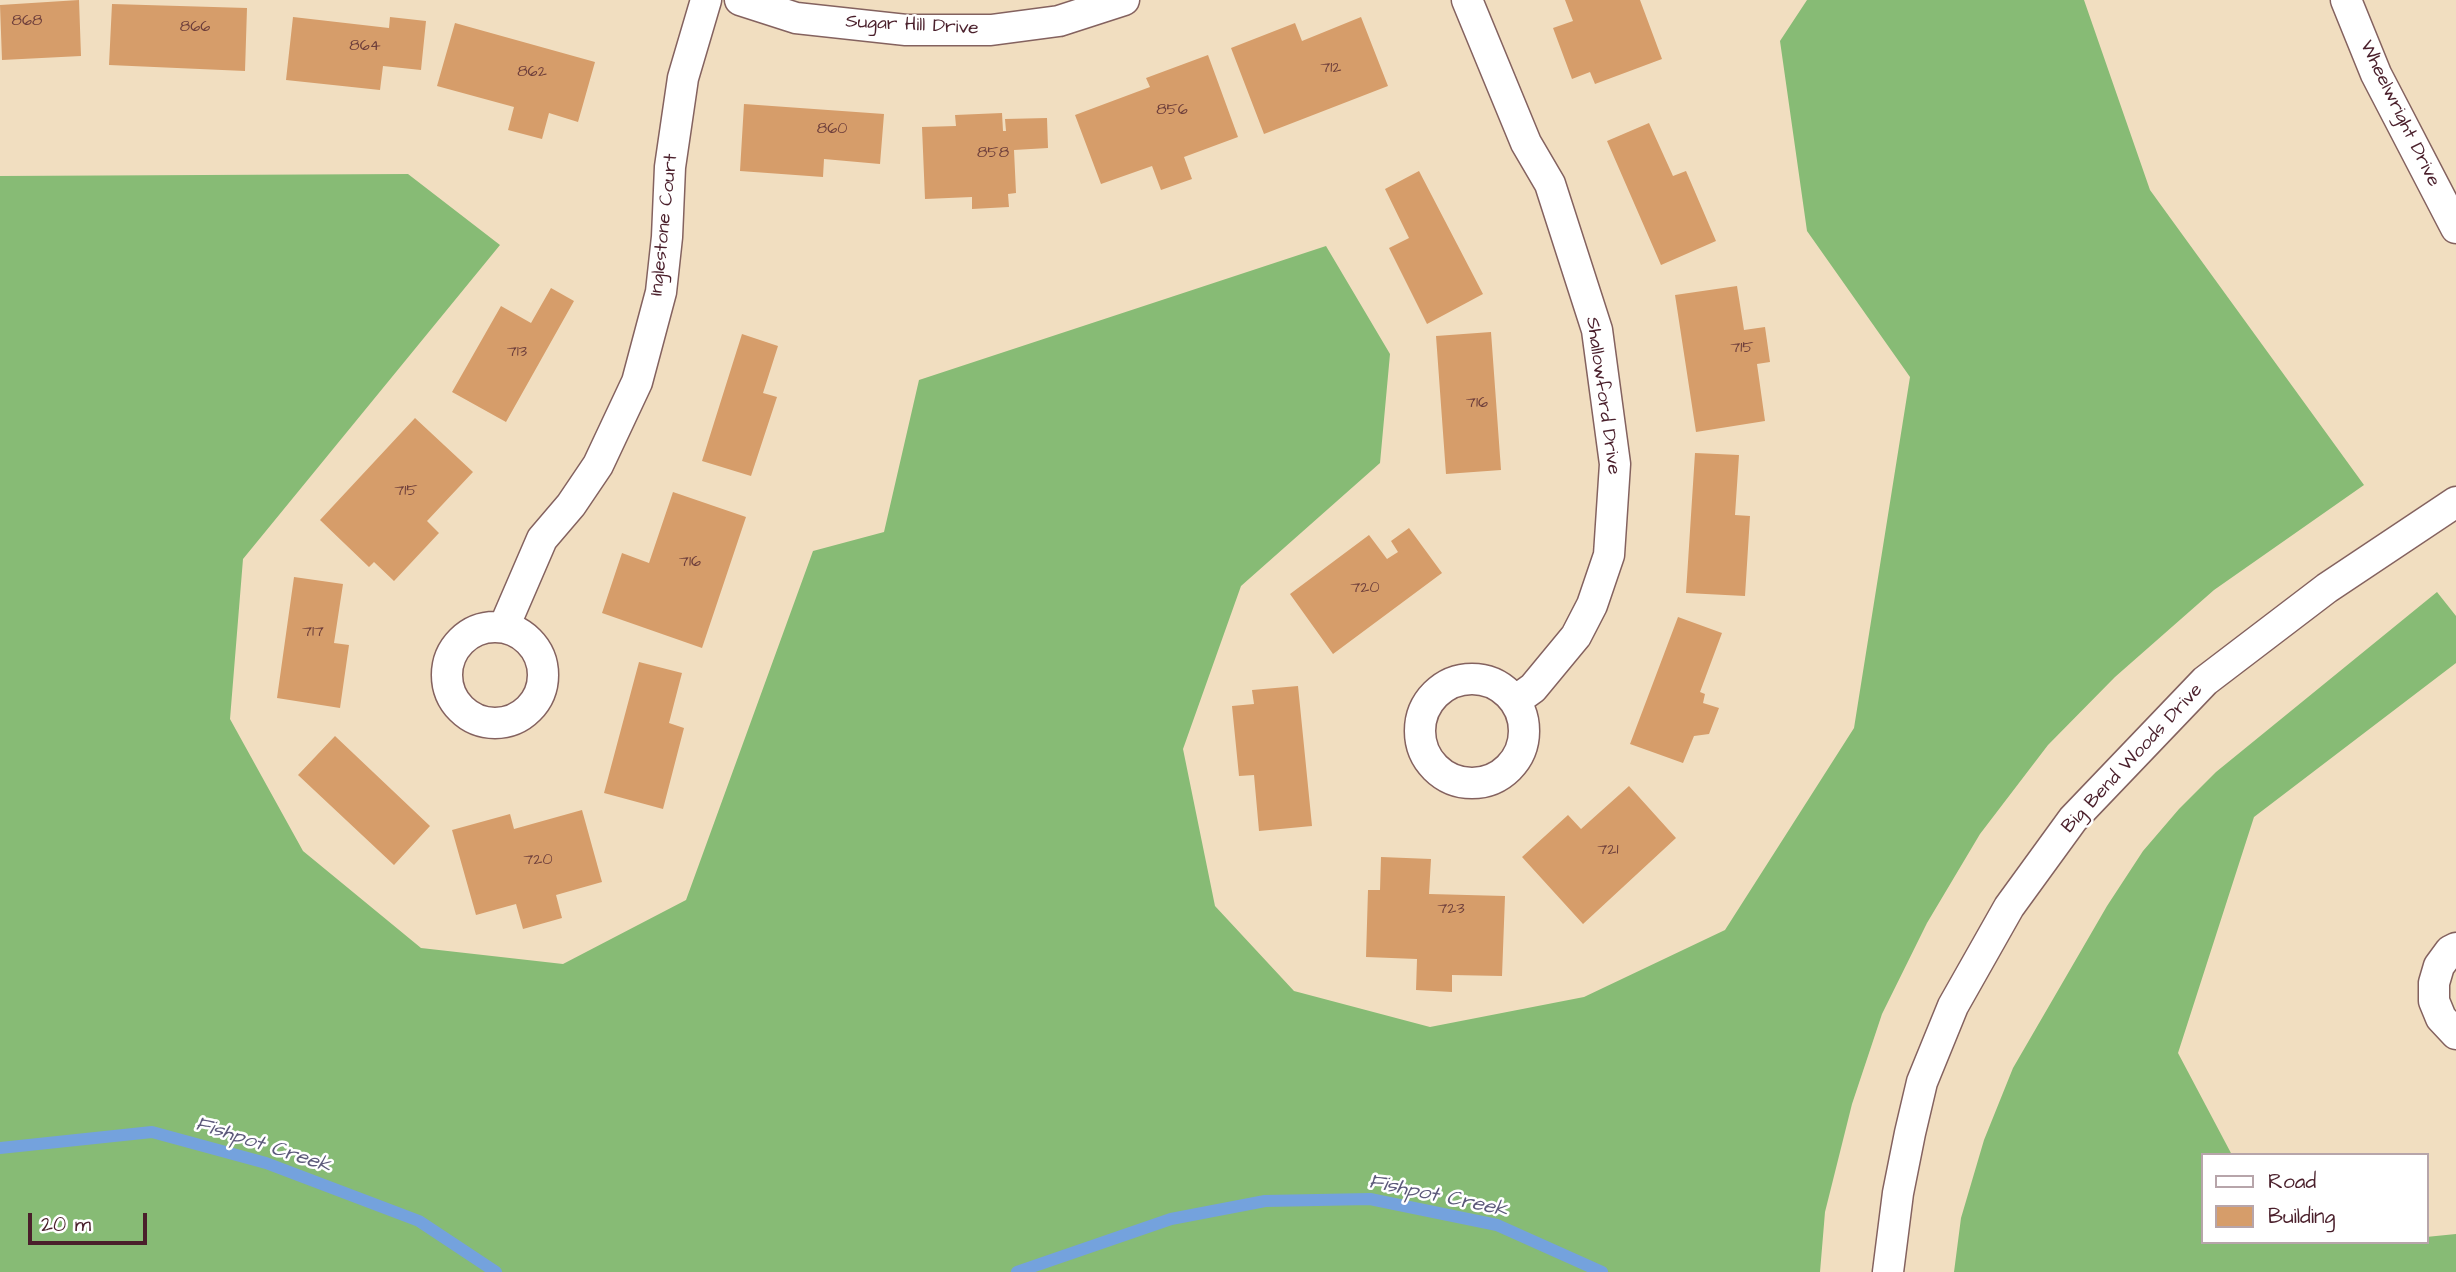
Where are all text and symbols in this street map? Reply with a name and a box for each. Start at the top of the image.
street label: Sugar Hill Drive [845,11,979,41]
house number: 868 [12,12,42,32]
house number: 866 [180,18,210,38]
house number: 864 [349,37,381,57]
street label: Wheelwright Drive [2354,37,2444,191]
house number: 712 [1320,59,1342,79]
house number: 862 [517,63,547,83]
house number: 856 [1156,101,1188,121]
house number: 860 [817,120,847,140]
house number: 858 [977,144,1009,164]
street label: Inglestone Court [646,153,684,297]
street label: Shallowford Drive [1580,316,1624,476]
house number: 715 [1730,339,1754,359]
house number: 713 [507,343,527,363]
house number: 716 [1466,394,1488,414]
house number: 715 [394,482,418,502]
house number: 716 [679,553,701,573]
house number: 720 [1350,579,1380,599]
house number: 717 [302,623,324,643]
street label: Big Bend Woods Drive [2058,679,2208,839]
house number: 721 [1597,841,1619,861]
house number: 720 [523,851,553,871]
house number: 723 [1437,900,1465,920]
water label: Fishpot Creek [192,1112,334,1180]
legend [2200,1153,2428,1244]
text: Road [2268,1167,2316,1196]
water label: Fishpot Creek [1366,1170,1510,1224]
scale bar [32,1198,150,1242]
text: Building [2268,1202,2335,1231]
text: 20 m [41,1210,91,1239]

